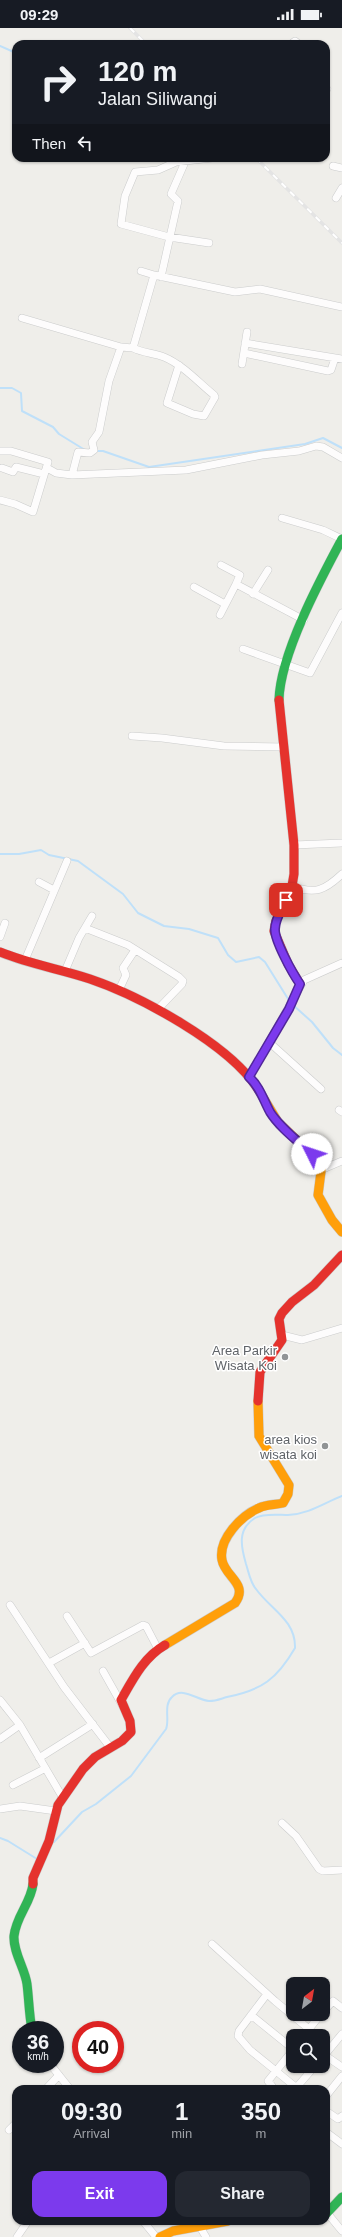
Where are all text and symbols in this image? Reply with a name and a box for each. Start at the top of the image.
text: 09:29 [20,6,58,23]
icon: right [32,56,84,108]
text: 120 m [98,56,177,87]
text: Jalan Siliwangi [98,89,217,109]
icon: left [74,132,96,154]
text: Then [32,135,66,152]
pin [269,883,303,917]
icon: arrive [275,889,297,911]
position arrow [291,1133,333,1175]
place label: Area Parkir Wisata Koi [212,1343,278,1373]
marker: Area Parkir Wisata Koi [280,1352,290,1362]
place label: area kios wisata koi [259,1432,317,1462]
marker: area kios wisata koi [320,1441,330,1451]
north arrow [286,1977,330,2021]
map controls [286,1977,330,2073]
speed limit sign: 40 [72,2021,124,2073]
button: search [286,2029,330,2073]
text: 36 [27,2031,49,2053]
text: km/h [27,2051,49,2062]
text: 09:30 [61,2098,122,2125]
text: 1 [175,2098,188,2125]
text: 350 [241,2098,281,2125]
text: Arrival [73,2126,110,2141]
text: min [171,2126,192,2141]
text: m [256,2126,266,2141]
button: Exit [32,2171,167,2217]
button: Share [175,2171,310,2217]

